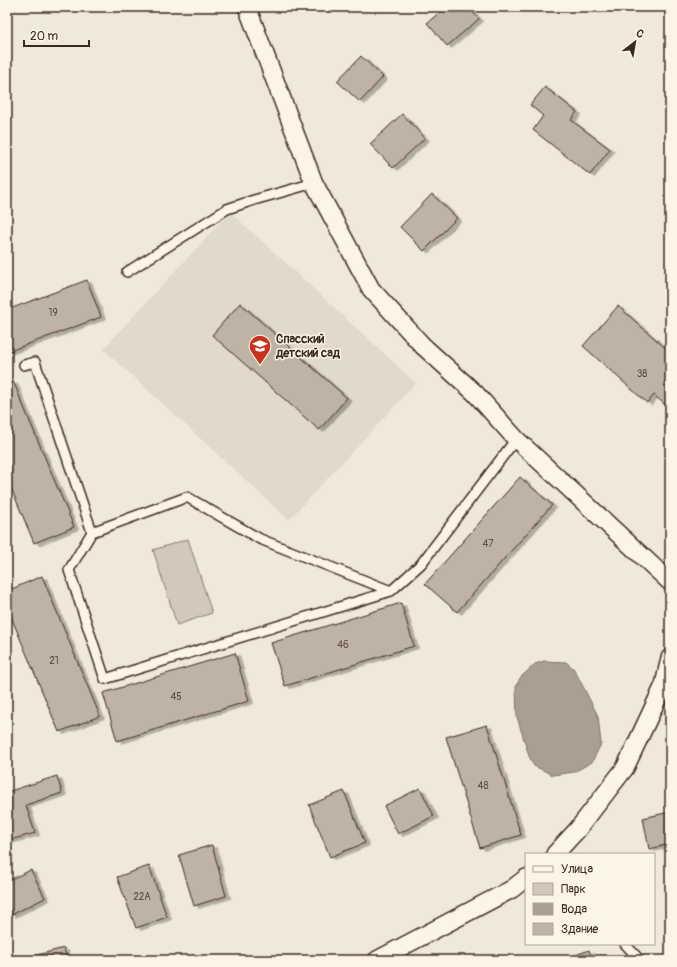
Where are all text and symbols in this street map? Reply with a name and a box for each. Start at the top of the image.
scale bar [24,22,89,48]
north arrow [615,22,655,62]
text: С [634,27,646,41]
text: 20 m [30,29,59,44]
house number: 19 [48,307,58,319]
place label: Спасский детский сад [275,332,341,361]
school or university icon: Спасский детский сад [247,333,273,366]
house number: 38 [637,368,647,380]
house number: 47 [482,538,494,550]
house number: 46 [337,639,349,651]
house number: 21 [49,655,59,667]
house number: 45 [170,691,182,703]
house number: 48 [478,780,488,792]
legend [525,853,655,945]
text: Улица [561,862,593,877]
text: Парк [561,882,586,897]
house number: 22А [133,891,151,903]
text: Вода [561,902,587,917]
text: Здание [561,922,598,937]

